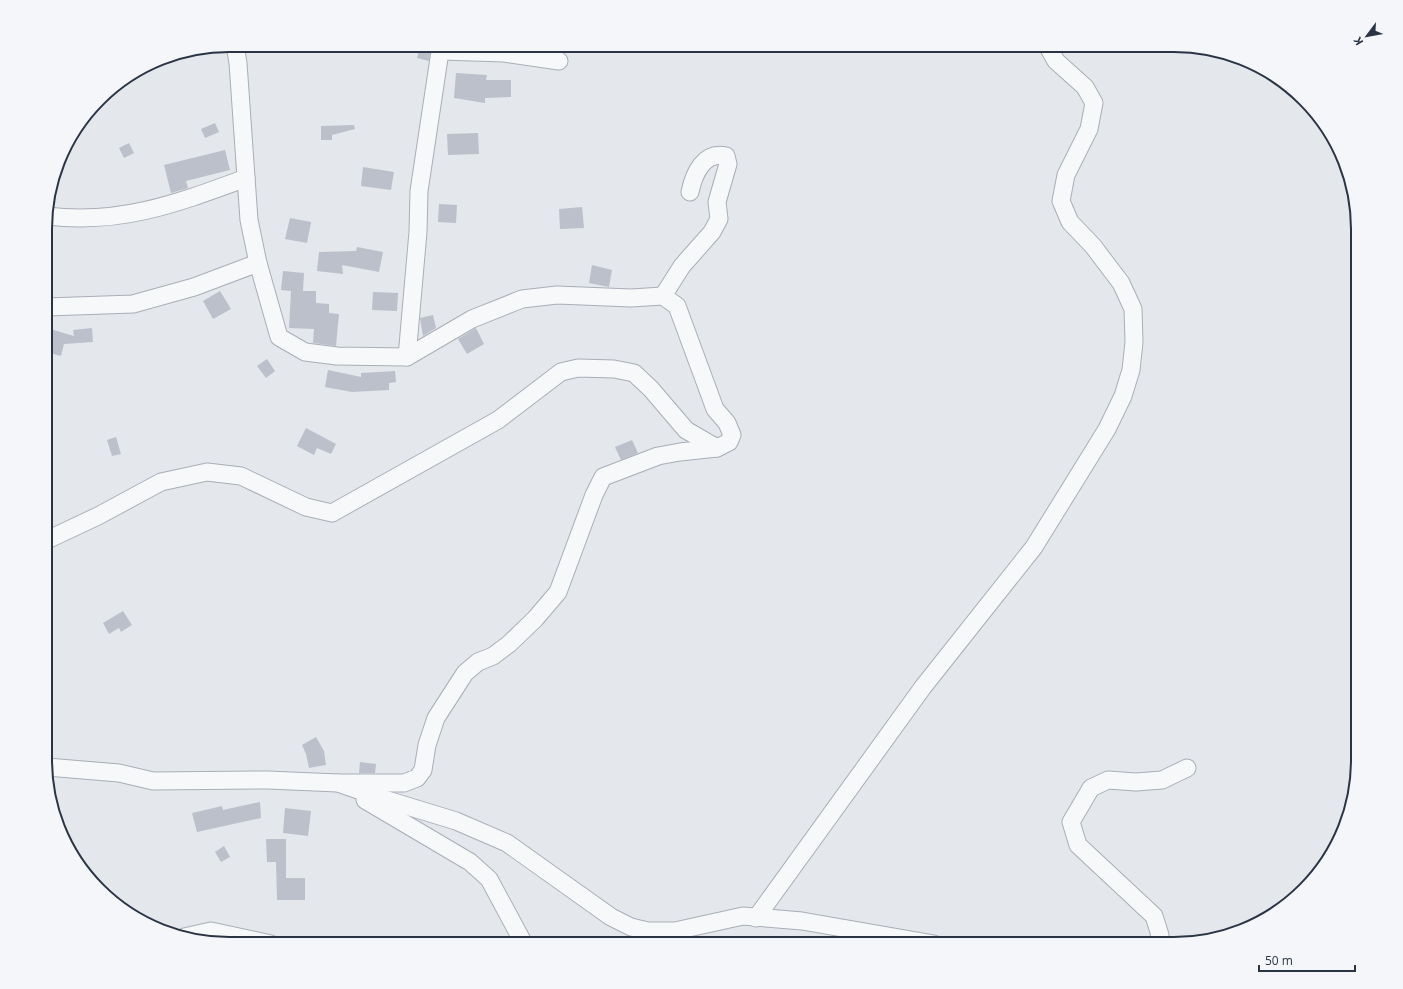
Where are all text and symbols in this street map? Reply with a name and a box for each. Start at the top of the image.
north arrow [1347,16,1387,56]
text: K [1349,34,1366,49]
scale bar [1259,947,1355,973]
text: 50 m [1265,952,1293,969]

